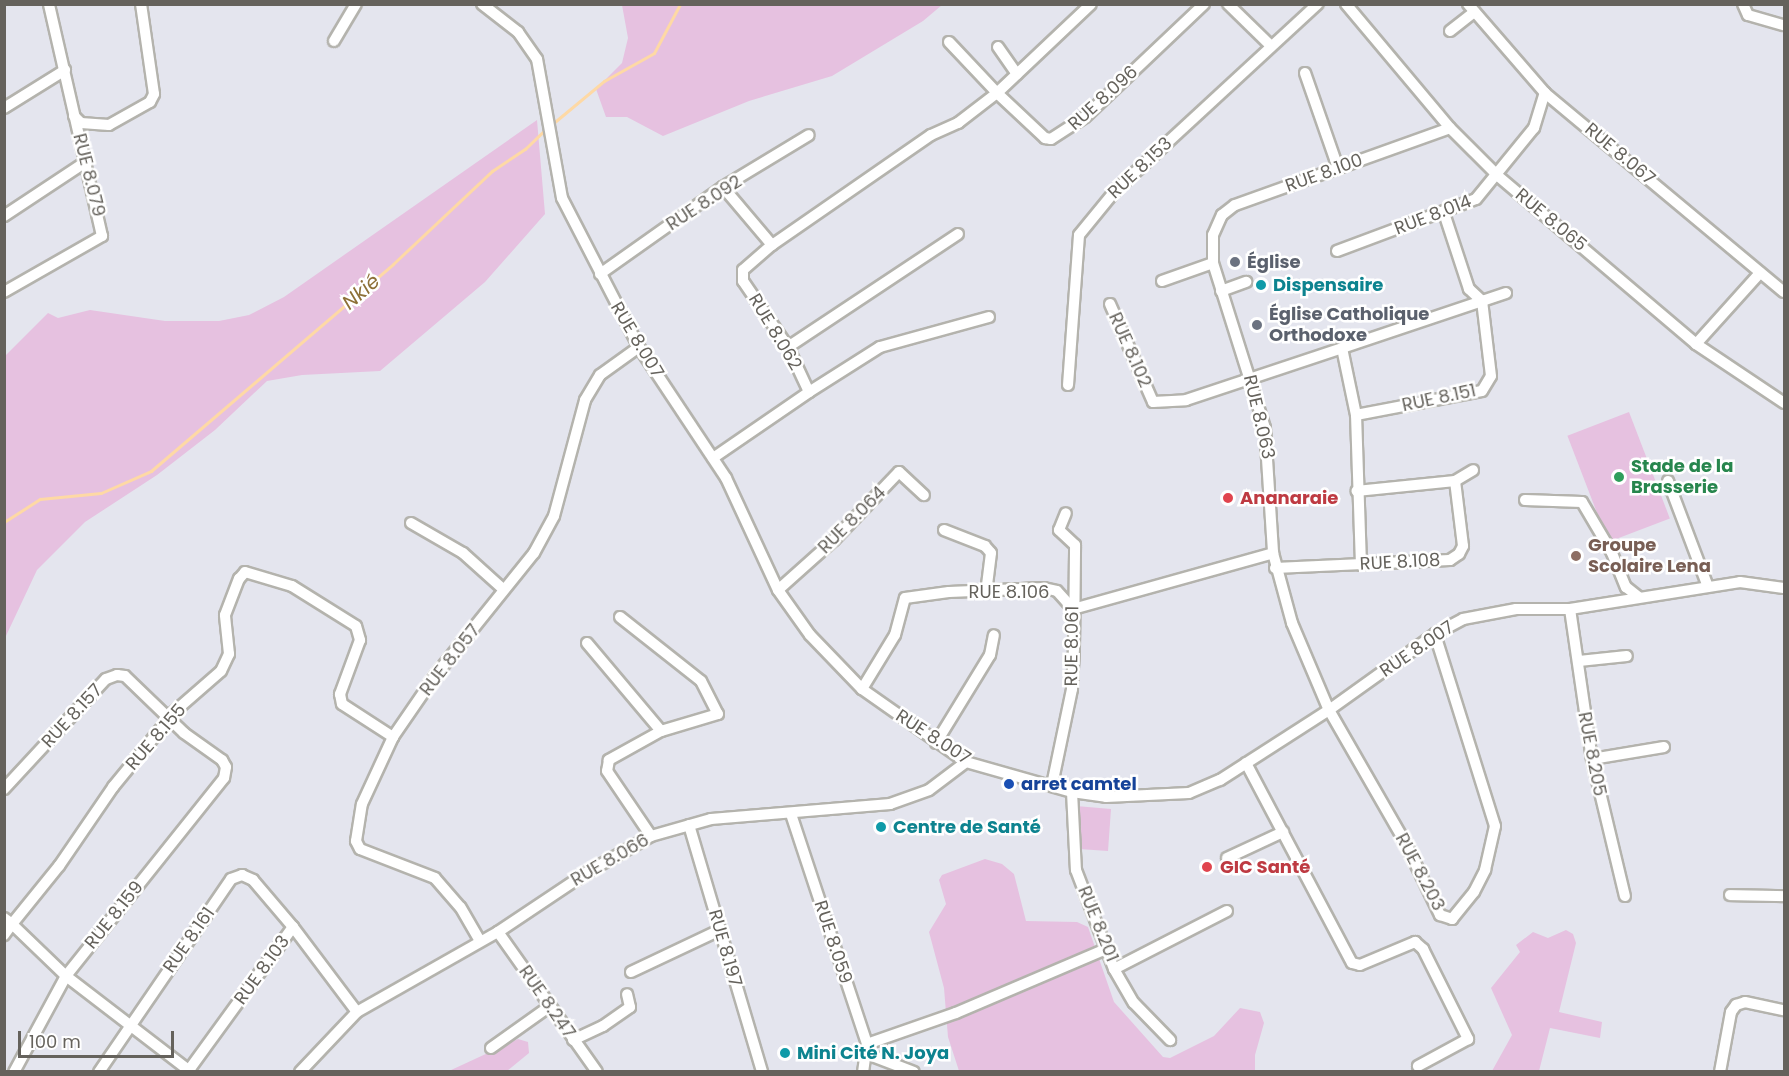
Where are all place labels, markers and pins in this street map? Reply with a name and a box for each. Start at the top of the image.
place label: Église [1247,251,1301,273]
marker: Église [1228,255,1242,269]
place label: Dispensaire [1273,274,1383,296]
marker: Dispensaire [1254,278,1268,292]
place label: Église Catholique Orthodoxe [1269,304,1429,346]
marker: Église Catholique Orthodoxe [1250,318,1264,332]
place label: Stade de la Brasserie [1631,456,1733,498]
marker: Stade de la Brasserie [1612,470,1626,484]
place label: Ananaraie [1240,487,1338,509]
marker: Ananaraie [1221,491,1235,505]
place label: Groupe Scolaire Lena [1588,535,1711,578]
marker: Groupe Scolaire Lena [1569,549,1583,563]
place label: arret camtel [1021,773,1137,795]
marker: arret camtel [1002,777,1016,791]
place label: Centre de Santé [893,816,1041,838]
marker: Centre de Santé [874,820,888,834]
place label: GIC Santé [1220,856,1310,878]
marker: GIC Santé [1198,858,1216,876]
place label: Mini Cité N. Joya [797,1042,949,1064]
marker: Mini Cité N. Joya [778,1046,792,1060]

